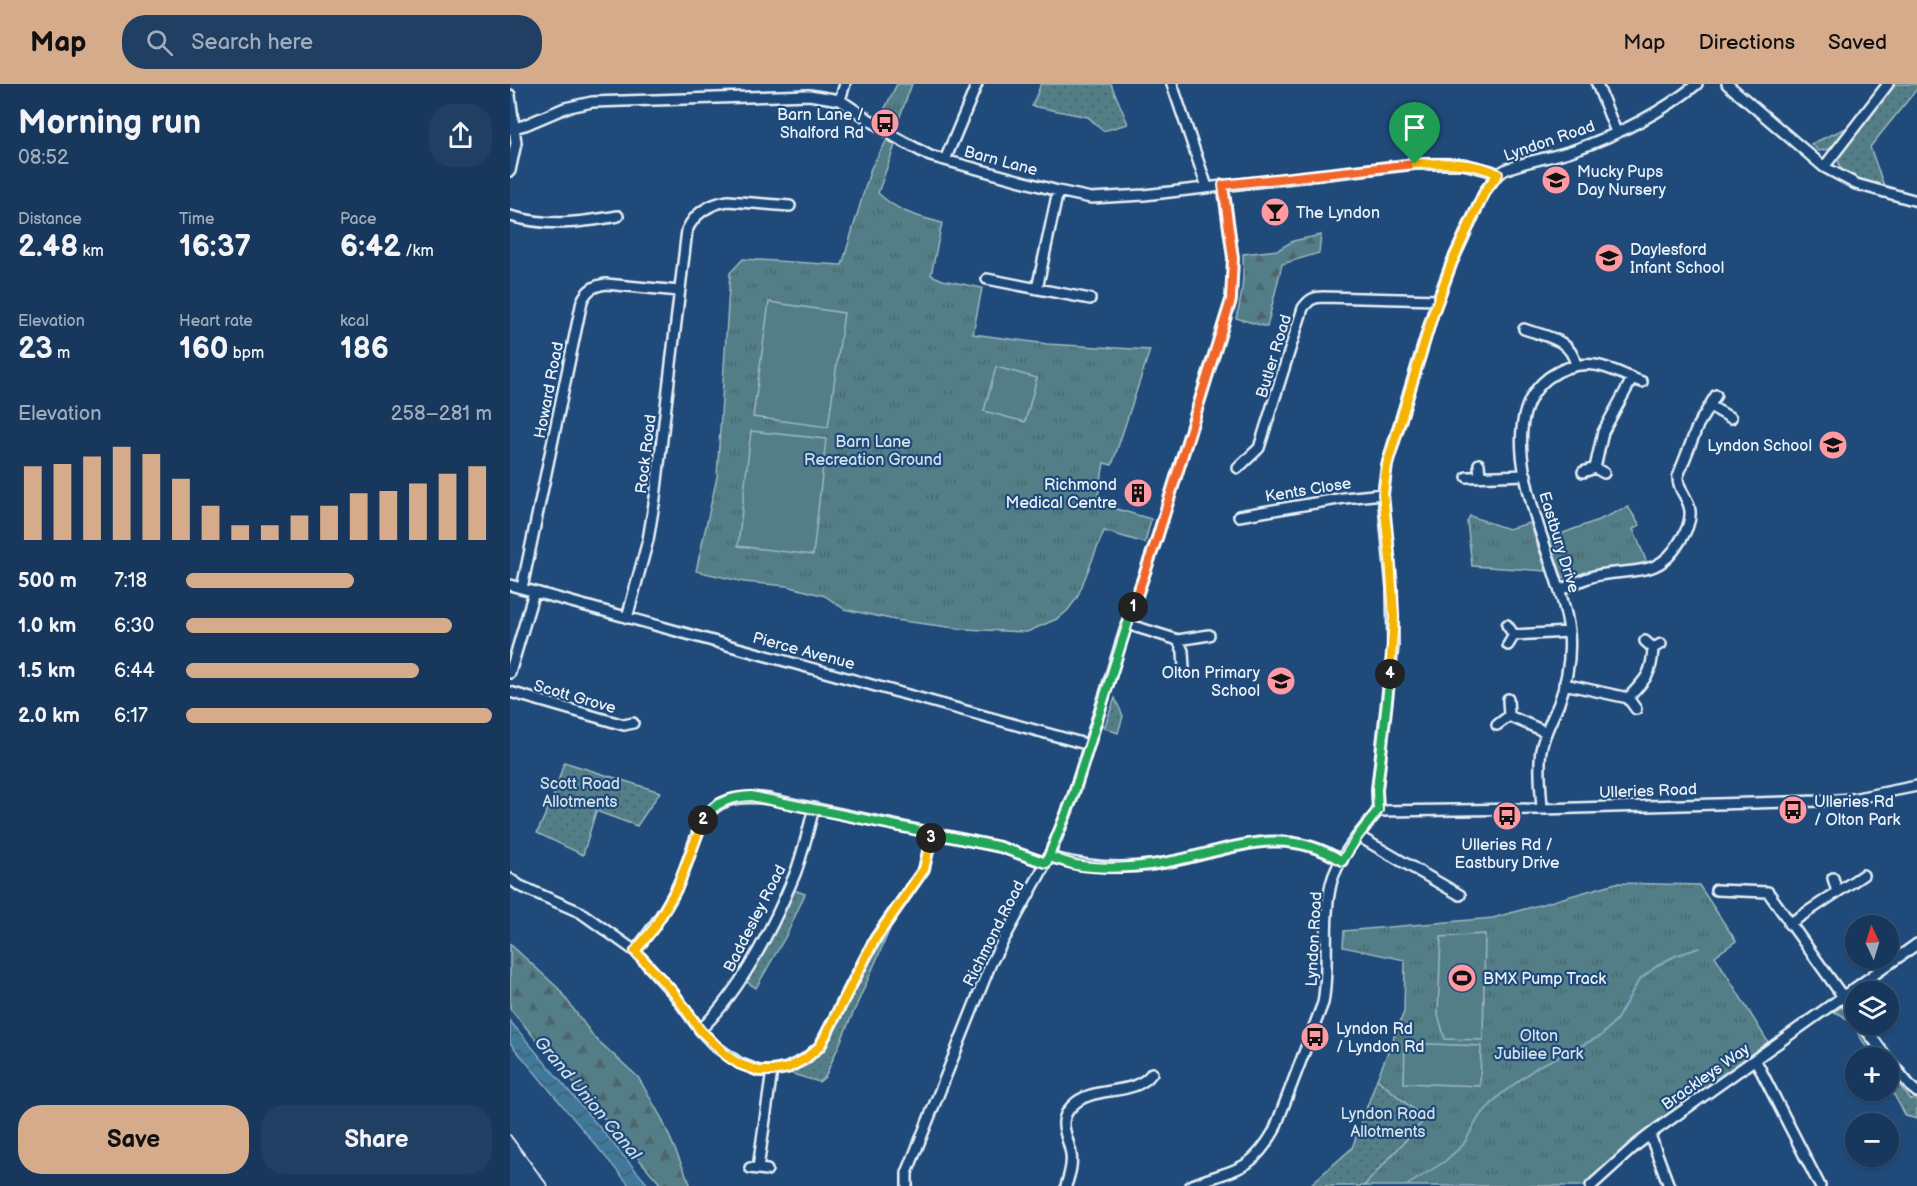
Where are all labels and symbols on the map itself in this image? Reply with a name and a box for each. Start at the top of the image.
pin [1389,102,1440,164]
place label: Barn Lane / Shalford Rd [777,106,864,143]
bus stop icon: Barn Lane / Shalford Rd [869,107,901,139]
street label: Lyndon Road [1501,117,1598,166]
street label: Barn Lane [962,143,1040,181]
place label: Mucky Pups Day Nursery [1577,163,1667,200]
school or university icon: Mucky Pups Day Nursery [1540,164,1572,196]
bar icon: The Lyndon [1259,196,1291,228]
place label: The Lyndon [1296,204,1380,223]
place label: Daylesford Infant School [1630,241,1724,278]
school or university icon: Daylesford Infant School [1593,242,1625,274]
street label: Butler Road [1253,312,1296,401]
street label: Howard Road [531,340,568,440]
street label: Rock Road [632,413,661,495]
school or university icon: Lyndon School [1817,429,1849,461]
park label: Barn Lane Recreation Ground [804,433,942,470]
place label: Lyndon School [1707,437,1812,456]
street label: Kents Close [1264,474,1353,507]
place label: Richmond Medical Centre [1006,476,1117,513]
building icon: Richmond Medical Centre [1122,477,1154,509]
street label: Eastbury Drive [1534,489,1583,596]
pin: 1 [1118,592,1148,622]
street label: Pierce Avenue [751,629,857,674]
pin: 4 [1375,659,1405,689]
place label: Olton Primary School [1162,664,1261,701]
school or university icon: Olton Primary School [1265,665,1297,697]
street label: Scott Grove [531,677,618,718]
park label: Scott Road Allotments [540,775,620,812]
street label: Ulleries Road [1599,780,1697,803]
place label: Ulleries Rd / Olton Park [1814,793,1900,830]
bus stop icon: Ulleries Rd / Olton Park [1777,794,1809,826]
bus stop icon: Ulleries Rd / Eastbury Drive [1491,800,1523,832]
pin: 2 [688,805,718,835]
pin: 3 [916,823,946,853]
place label: Ulleries Rd / Eastbury Drive [1455,836,1560,873]
street label: Baddesley Road [720,862,791,975]
street label: Richmond Road [960,878,1029,990]
street label: Lyndon Road [1303,891,1326,987]
north arrow [1845,915,1899,969]
sports icon: BMX Pump Track [1446,962,1478,994]
place label: BMX Pump Track [1483,970,1606,989]
place label: Lyndon Rd / Lyndon Rd [1336,1020,1425,1057]
bus stop icon: Lyndon Rd / Lyndon Rd [1299,1021,1331,1053]
park label: Olton Jubilee Park [1495,1027,1584,1064]
water label: Grand Union Canal [530,1032,646,1165]
street label: Brackleys Way [1658,1039,1754,1115]
park label: Lyndon Road Allotments [1340,1105,1436,1142]

